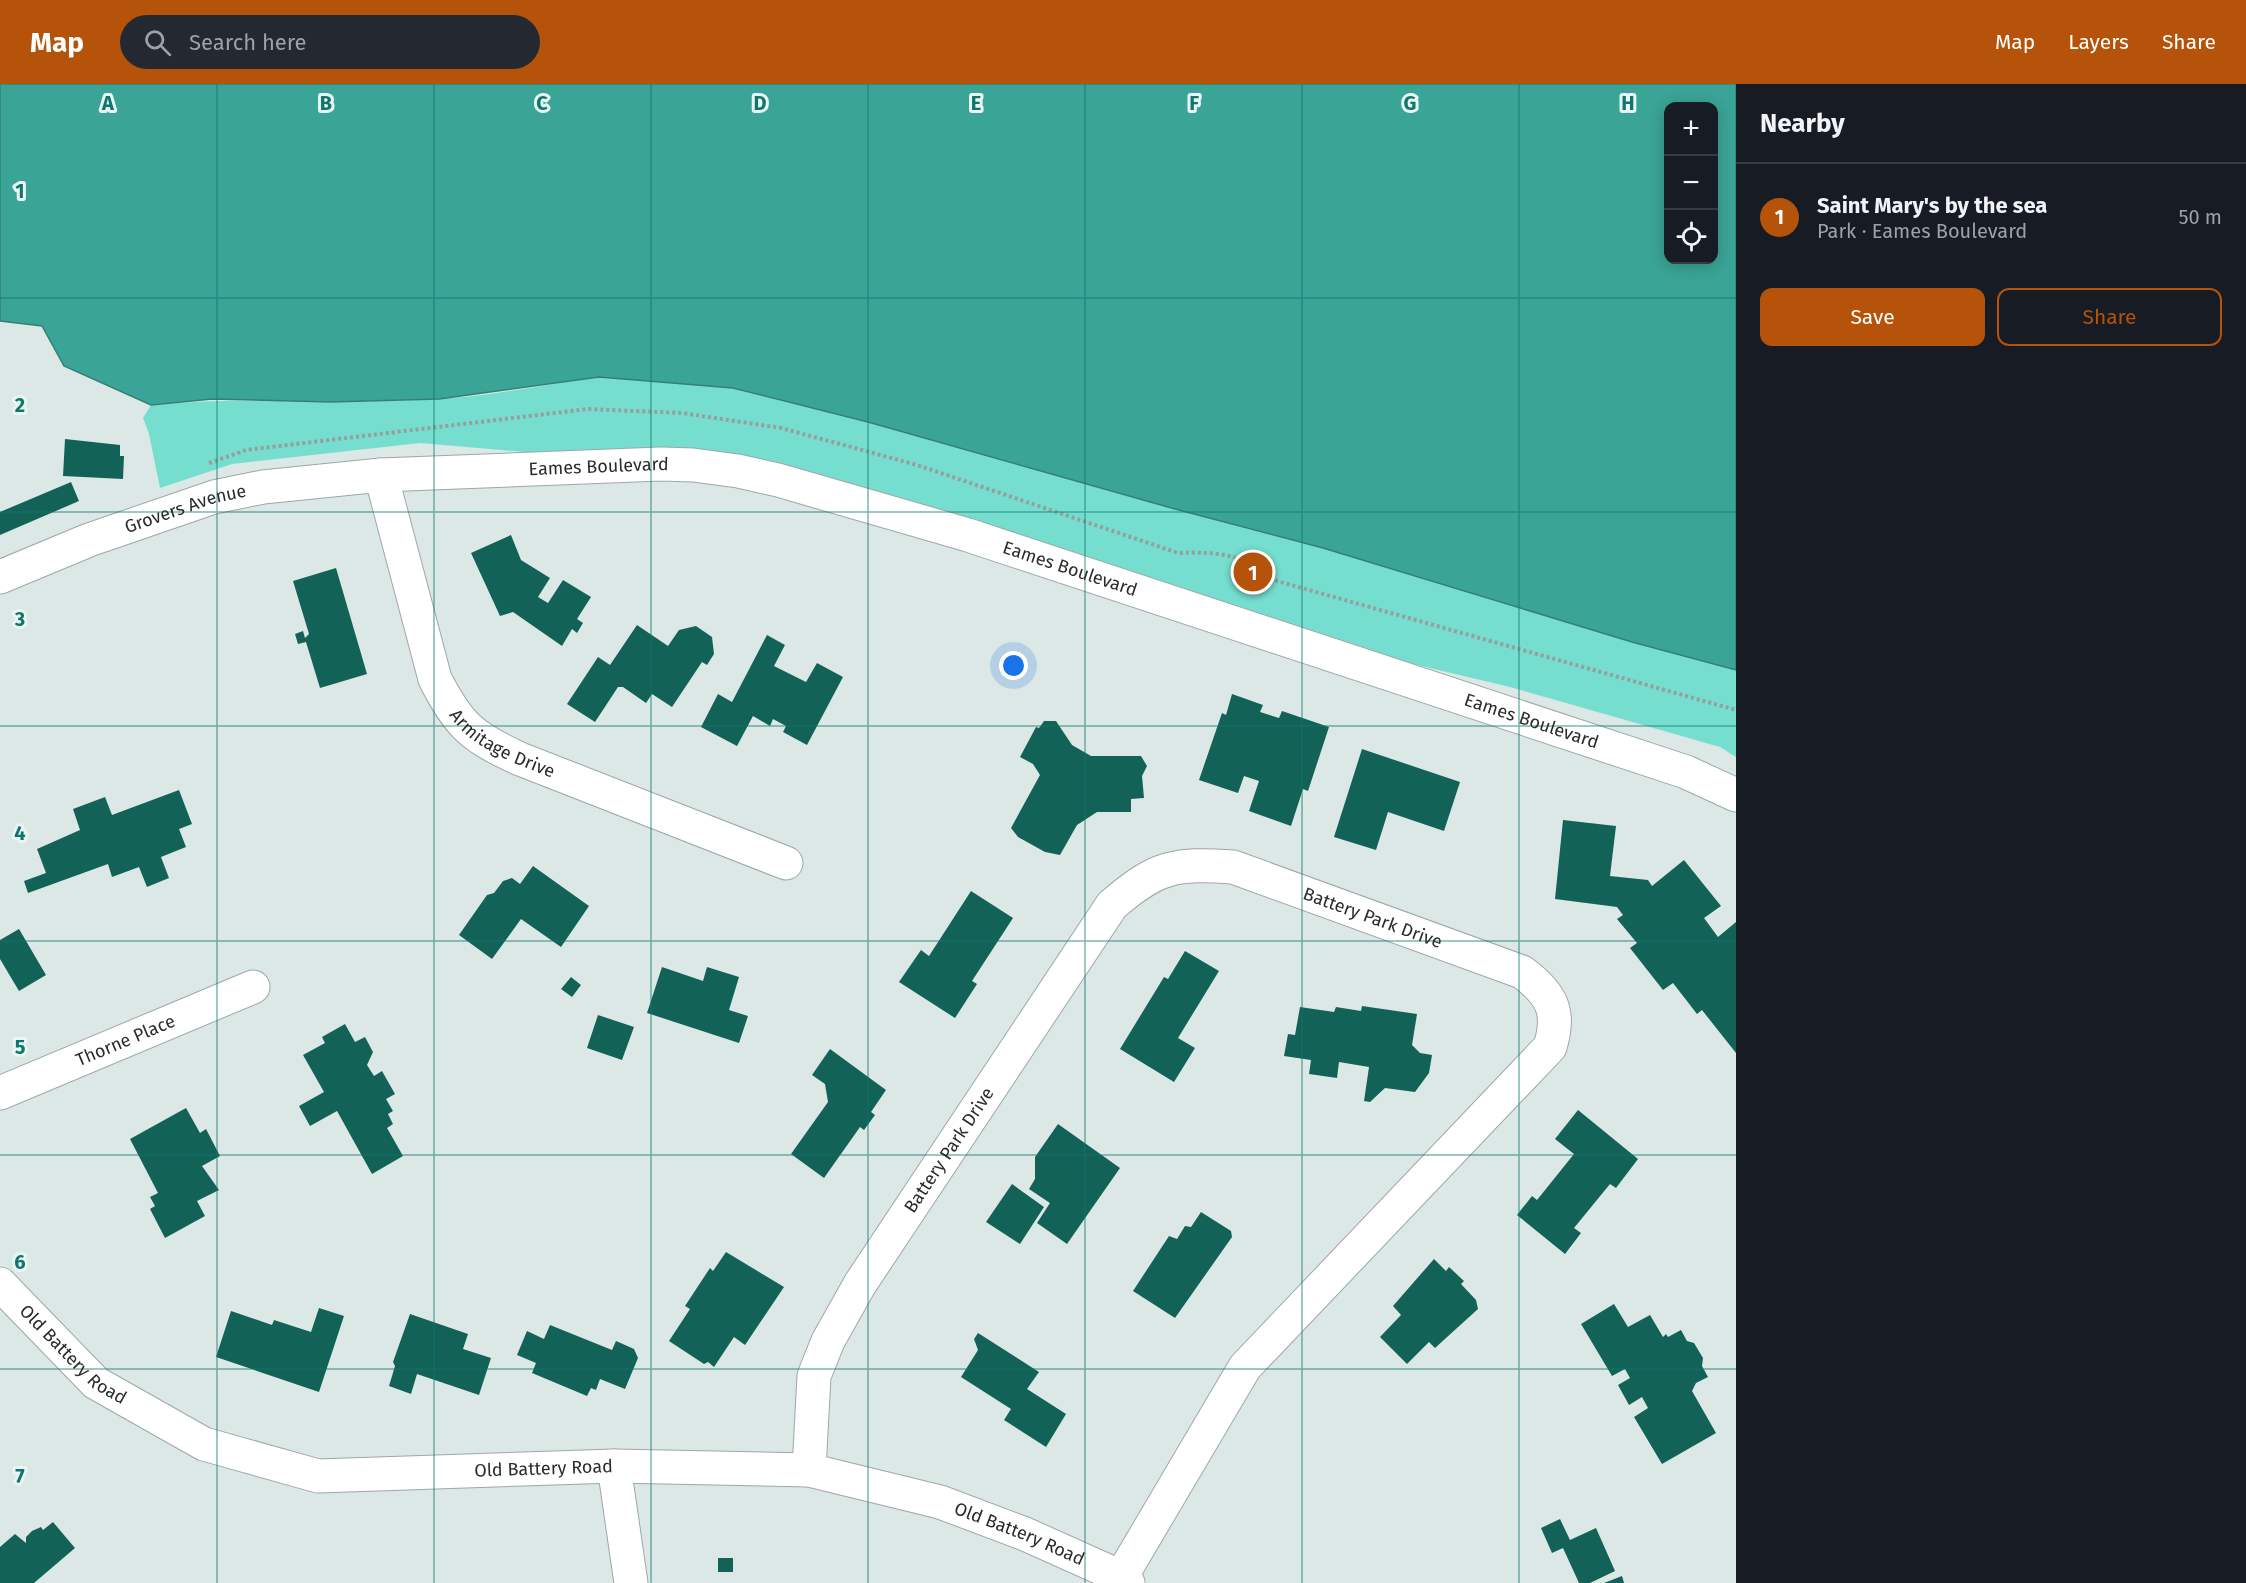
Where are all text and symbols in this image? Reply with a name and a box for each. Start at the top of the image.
search box [120,15,540,69]
text: Map [30,26,84,59]
icon: search [141,26,174,59]
text: Search here [189,29,307,56]
text: Map [1995,29,2035,55]
text: Layers [2068,29,2129,55]
text: Share [2162,29,2216,55]
text: A [101,91,115,115]
text: B [320,91,332,115]
text: C [536,91,548,115]
text: D [753,91,767,115]
text: E [971,91,981,115]
text: F [1189,91,1199,115]
text: G [1404,91,1416,115]
text: H [1621,91,1635,115]
map controls [1664,102,1718,264]
button: + [1664,102,1718,156]
text: Nearby [1760,108,1845,139]
button: − [1664,156,1718,210]
text: 1 [15,179,25,203]
text: Saint Mary's by the sea [1817,192,2047,219]
text: 1 [1775,205,1784,229]
text: 50 m [2178,205,2222,229]
button: locate [1664,210,1718,264]
text: Park · Eames Boulevard [1817,219,2027,243]
button: Save [1760,288,1985,346]
button: Share [1997,288,2222,346]
text: 2 [15,393,25,417]
street label: Eames Boulevard [528,453,669,480]
street label: Grovers Avenue [122,480,248,538]
street label: Eames Boulevard [1000,536,1140,601]
pin: 1 [1234,550,1272,594]
text: 3 [14,607,25,631]
your location [999,651,1028,680]
street label: Eames Boulevard [1462,689,1601,753]
street label: Armitage Drive [445,705,558,783]
text: 4 [14,821,26,845]
street label: Battery Park Drive [1300,882,1445,953]
street label: Thorne Place [72,1010,178,1071]
text: 5 [15,1035,26,1059]
street label: Battery Park Drive [899,1083,999,1217]
text: 6 [14,1250,26,1274]
street label: Old Battery Road [15,1300,131,1409]
street label: Old Battery Road [474,1455,613,1482]
text: 7 [15,1464,25,1488]
street label: Old Battery Road [951,1497,1088,1570]

